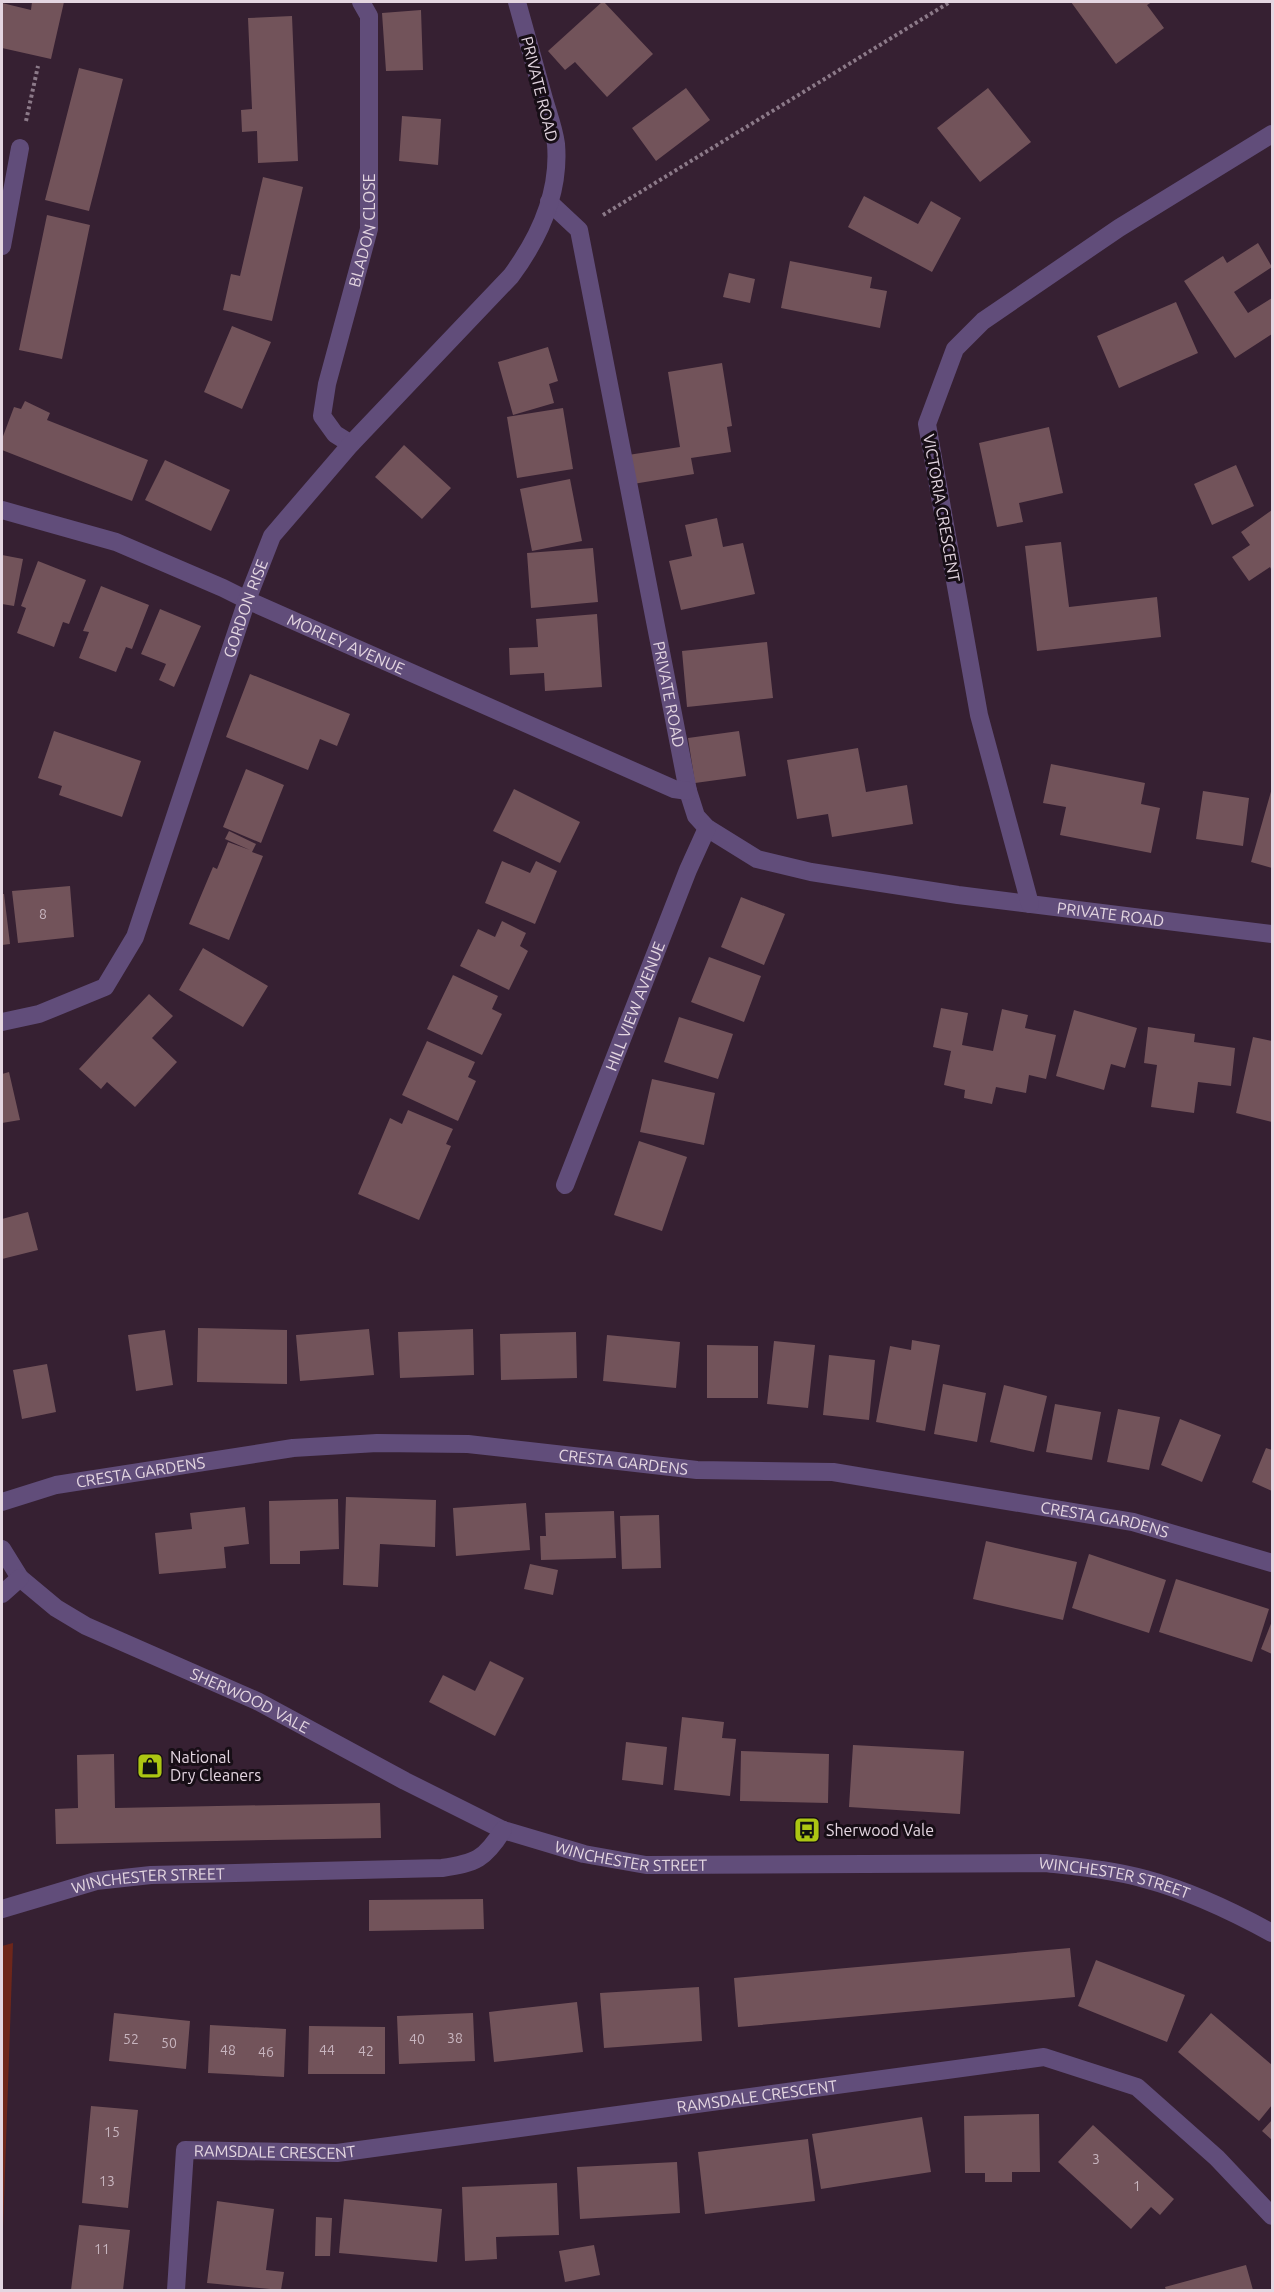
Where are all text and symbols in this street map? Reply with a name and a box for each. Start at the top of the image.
street label: PRIVATE ROAD [518,34,562,144]
street label: BLADON CLOSE [345,173,379,289]
street label: VICTORIA CRESCENT [920,433,964,583]
street label: GORDON RISE [219,557,271,660]
street label: MORLEY AVENUE [285,610,408,678]
street label: PRIVATE ROAD [650,640,688,749]
street label: PRIVATE ROAD [1056,898,1165,930]
house number: 8 [39,906,47,922]
street label: HILL VIEW AVENUE [602,939,668,1073]
street label: CRESTA GARDENS [558,1445,689,1478]
street label: CRESTA GARDENS [75,1453,206,1491]
street label: CRESTA GARDENS [1039,1498,1171,1541]
street label: SHERWOOD VALE [188,1664,313,1737]
place label: National Dry Cleaners [170,1748,261,1784]
shop icon: National Dry Cleaners [135,1751,165,1781]
bus stop icon: Sherwood Vale [792,1815,822,1845]
place label: Sherwood Vale [826,1821,934,1839]
street label: WINCHESTER STREET [553,1837,707,1874]
street label: WINCHESTER STREET [1038,1853,1193,1902]
street label: WINCHESTER STREET [69,1864,225,1897]
house number: 38 [447,2030,463,2046]
house number: 52 [123,2031,139,2047]
house number: 40 [409,2031,425,2047]
house number: 50 [161,2035,177,2051]
house number: 48 [220,2042,236,2058]
house number: 44 [319,2042,335,2058]
house number: 42 [358,2043,374,2059]
house number: 46 [258,2044,274,2060]
street label: RAMSDALE CRESCENT [675,2076,838,2116]
house number: 15 [104,2124,120,2140]
street label: RAMSDALE CRESCENT [194,2141,357,2162]
house number: 3 [1092,2151,1100,2167]
house number: 13 [99,2173,115,2189]
house number: 1 [1133,2178,1141,2194]
house number: 11 [94,2241,110,2257]

